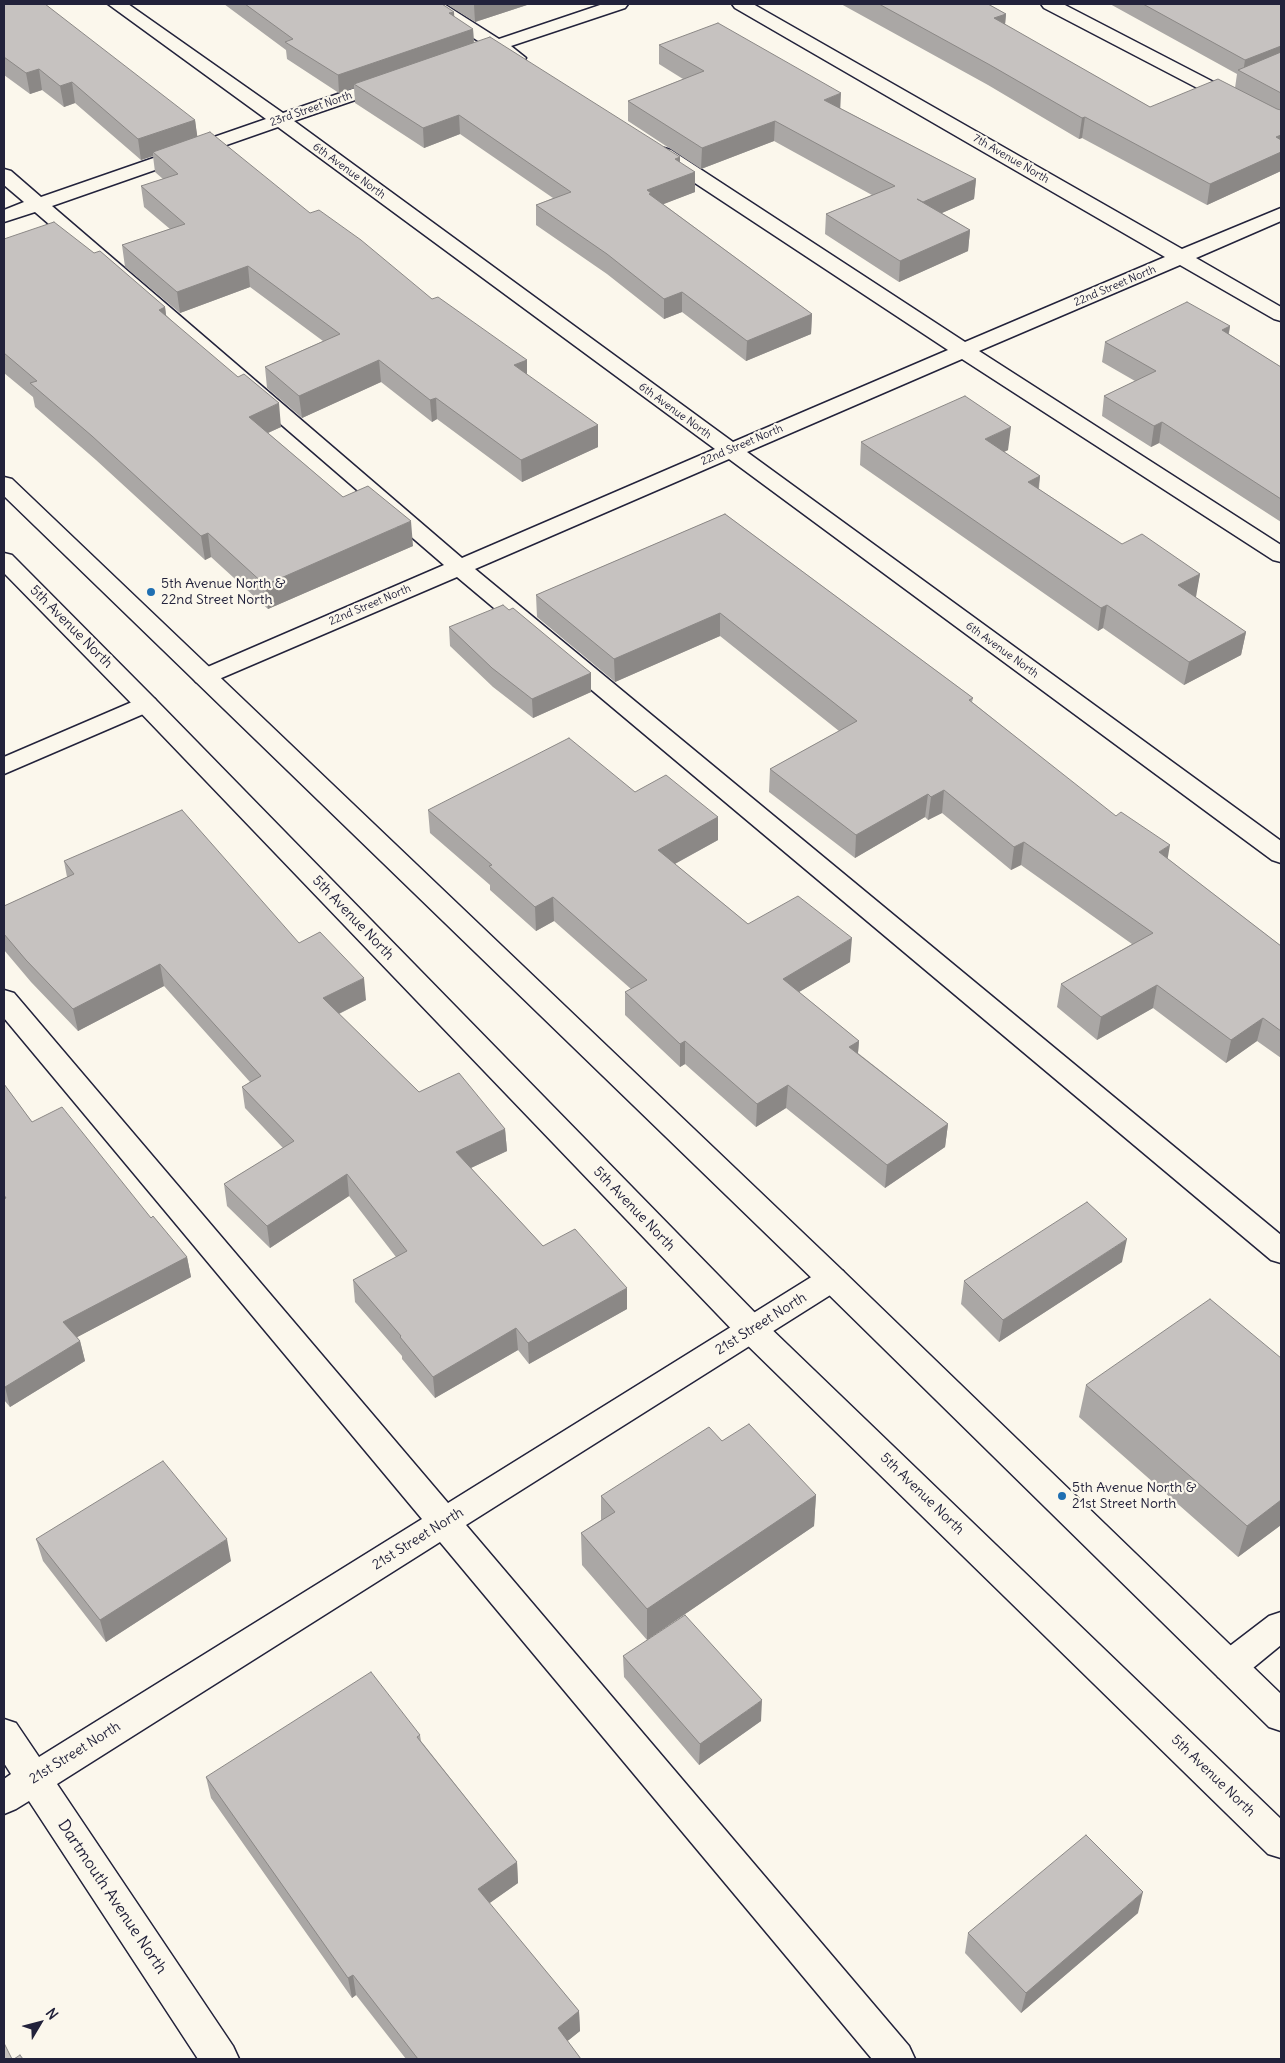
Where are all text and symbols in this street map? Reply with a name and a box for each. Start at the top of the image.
street label: 23rd Street North [268,89,354,129]
street label: 7th Avenue North [971,132,1051,186]
street label: 6th Avenue North [310,140,388,202]
street label: 22nd Street North [1072,263,1158,309]
street label: 6th Avenue North [636,380,714,442]
street label: 22nd Street North [699,422,785,468]
place label: 5th Avenue North & 22nd Street North [161,576,285,608]
street label: 5th Avenue North [26,582,116,672]
street label: 22nd Street North [327,582,413,628]
marker: 5th Avenue North & 22nd Street North [145,586,157,598]
street label: 6th Avenue North [963,619,1041,681]
street label: 5th Avenue North [309,872,397,964]
street label: 5th Avenue North [590,1163,678,1255]
street label: 21st Street North [712,1289,810,1359]
street label: 5th Avenue North [876,1450,968,1538]
place label: 5th Avenue North & 21st Street North [1072,1480,1196,1512]
marker: 5th Avenue North & 21st Street North [1056,1490,1068,1502]
street label: 21st Street North [369,1504,467,1574]
street label: 21st Street North [26,1718,124,1788]
street label: 5th Avenue North [1167,1732,1259,1820]
street label: Dartmouth Avenue North [53,1816,171,1978]
north arrow [15,1998,65,2048]
text: N [42,2005,62,2023]

